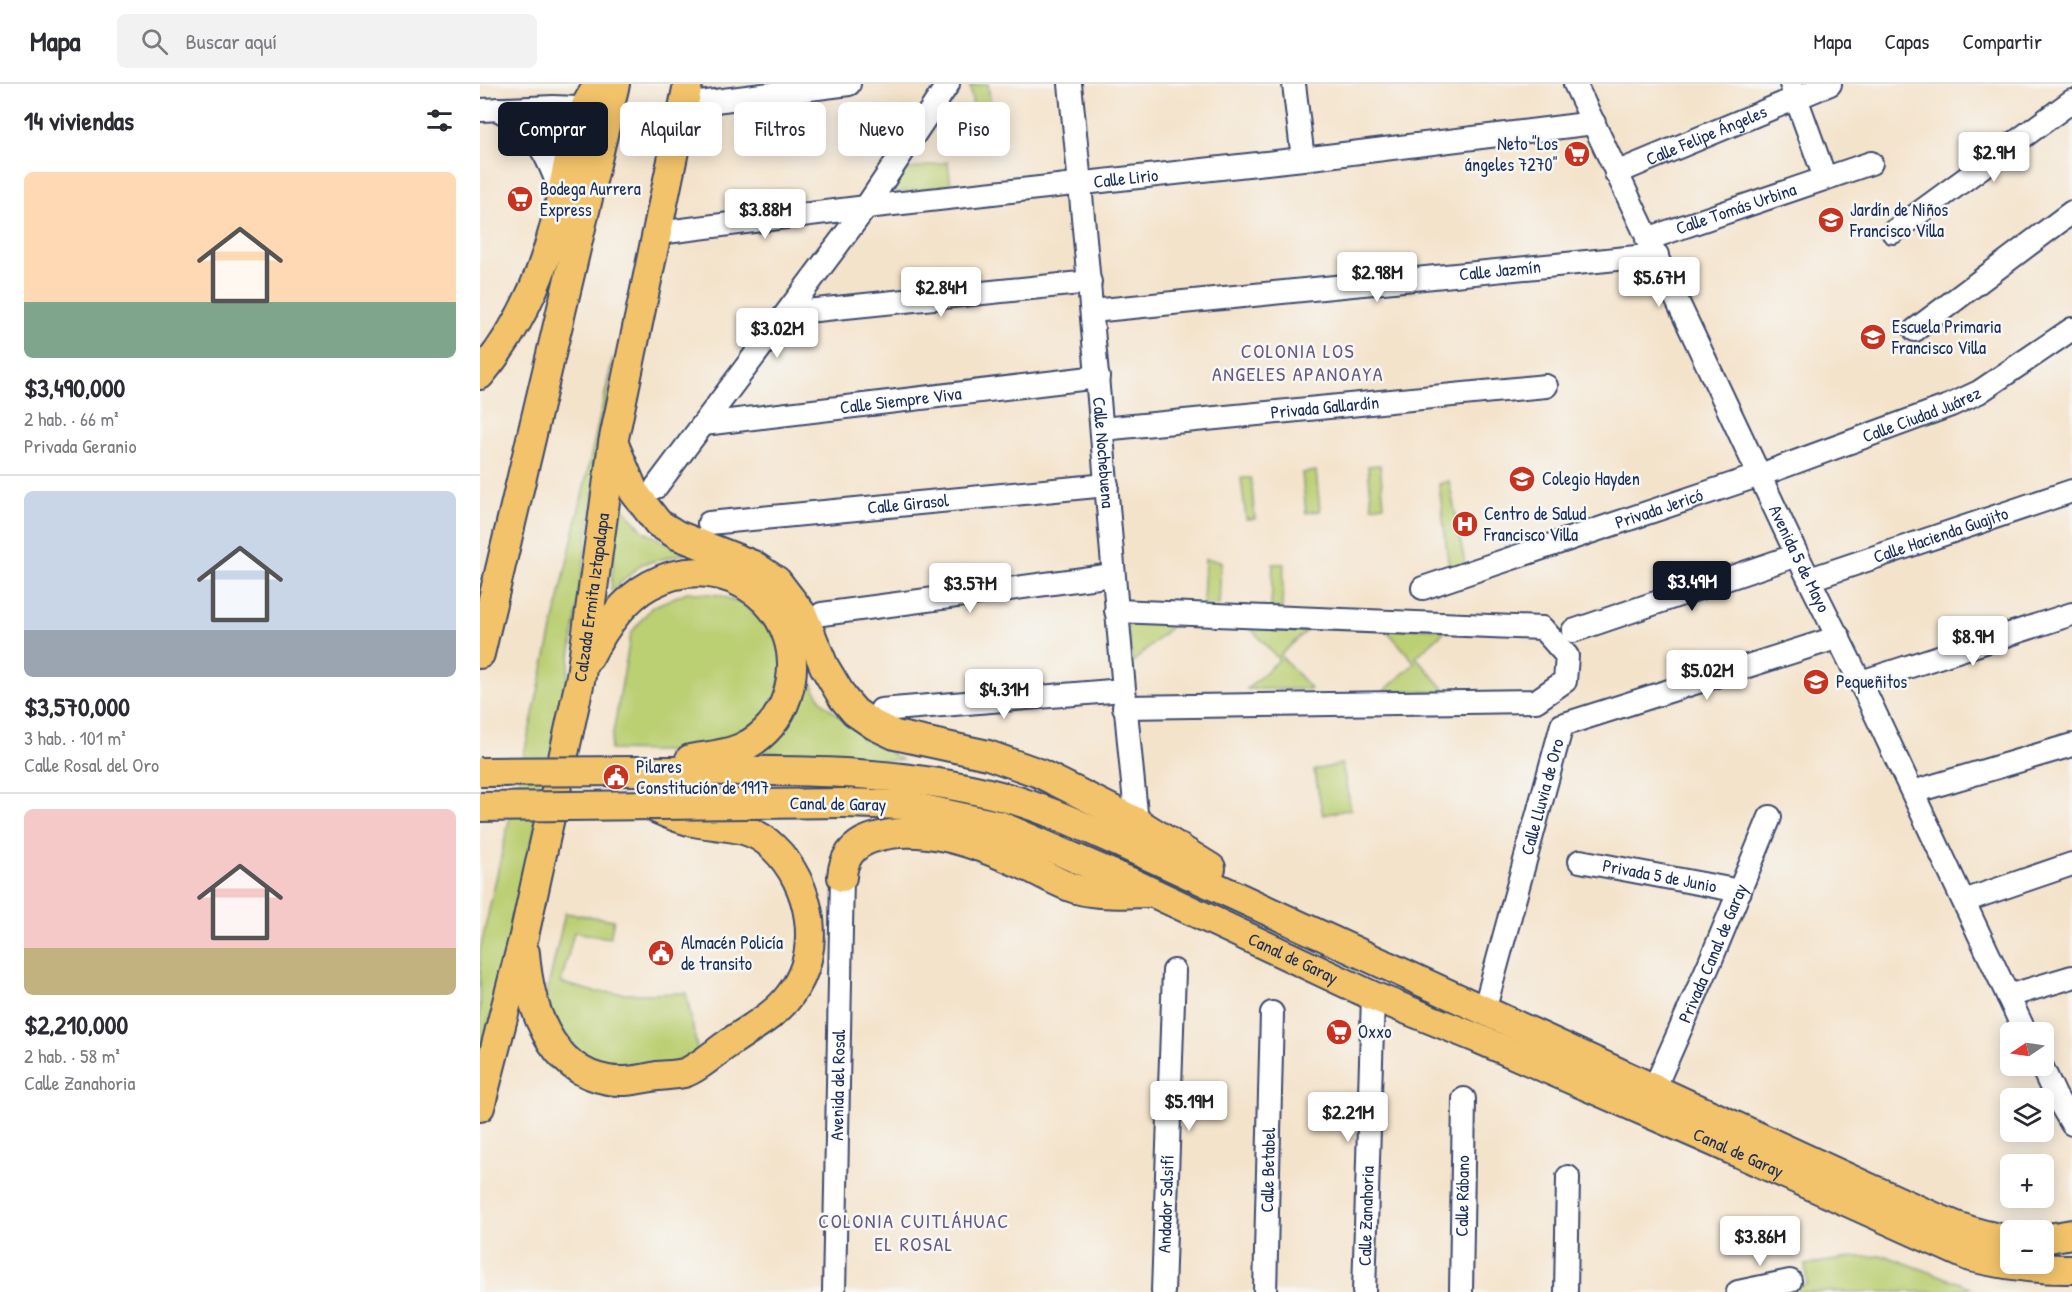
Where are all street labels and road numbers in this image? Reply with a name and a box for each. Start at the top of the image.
street label: Calle Felipe Ángeles [1642,99,1771,171]
street label: Calle Lirio [1092,162,1159,194]
street label: Calle Tomás Urbina [1672,176,1799,240]
street label: Calle Jazmín [1458,254,1542,287]
street label: Calle Siempre Viva [838,380,963,420]
street label: Calle Ciudad Juárez [1859,380,1985,448]
street label: Privada Gallardín [1270,389,1380,425]
street label: Calle Nochebuena [1087,396,1121,509]
street label: Privada Jericó [1612,482,1706,535]
street label: Calle Girasol [866,487,950,520]
street label: Calle Hacienda Guajito [1870,500,2011,569]
street label: Avenida 5 de Mayo [1763,501,1836,616]
street label: Calzada Ermita Iztapalapa [567,512,615,684]
street label: Calle Lluvia de Oro [1514,736,1570,858]
street label: Canal de Garay [789,790,887,817]
street label: Privada 5 de Junio [1601,852,1719,898]
street label: Privada Canal de Garay [1672,879,1753,1027]
street label: Canal de Garay [1244,926,1343,990]
street label: Avenida del Rosal [824,1029,851,1141]
street label: Canal de Garay [1689,1121,1788,1184]
street label: Calle Betabel [1254,1127,1281,1213]
street label: Andador Salsifí [1151,1155,1180,1253]
street label: Calle Rábano [1449,1155,1475,1237]
street label: Calle Zanahoria [1352,1166,1380,1267]

